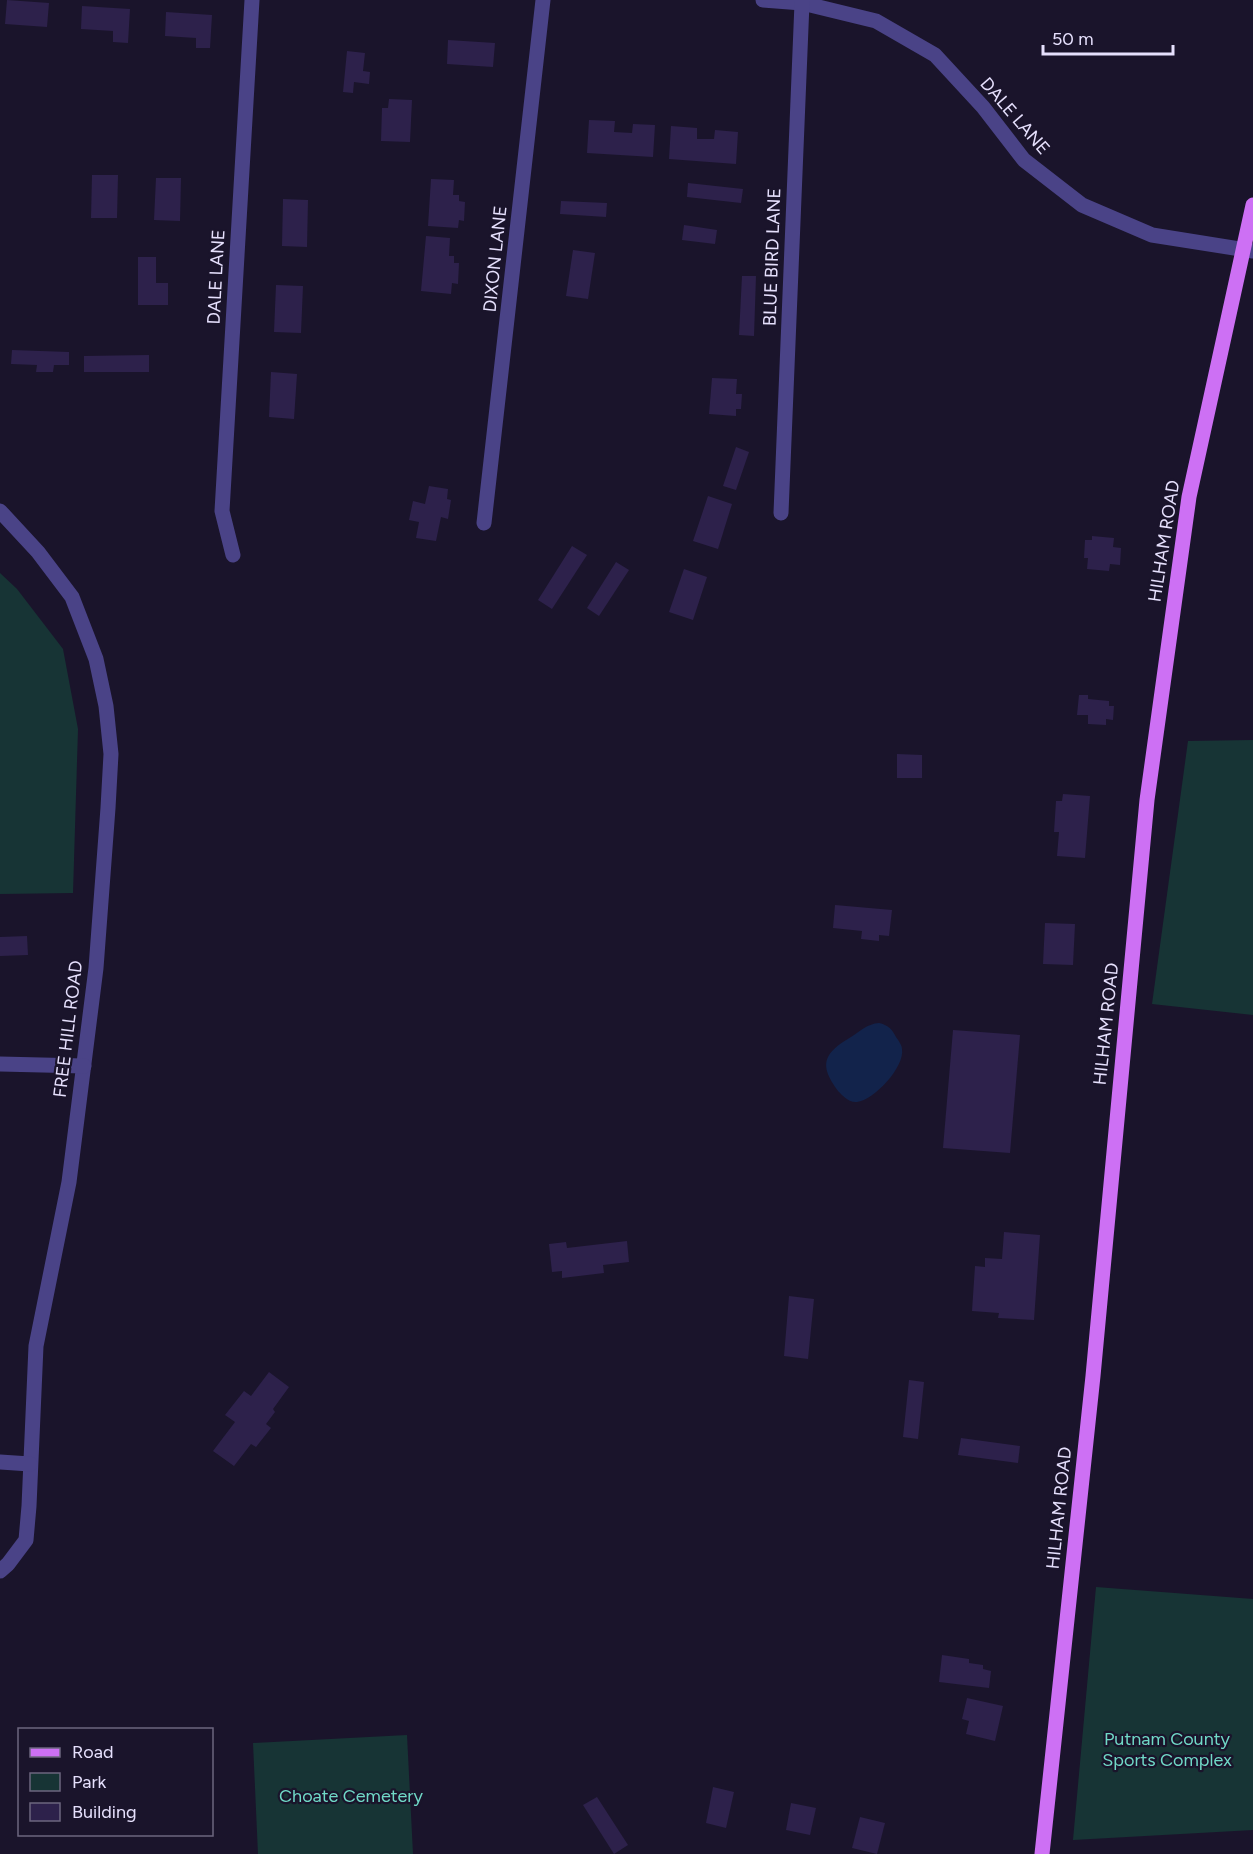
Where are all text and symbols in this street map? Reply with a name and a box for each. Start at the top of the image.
scale bar [1043,18,1174,56]
text: 50 m [1052,28,1094,50]
street label: DALE LANE [975,73,1055,159]
street label: BLUE BIRD LANE [759,188,785,326]
street label: DIXON LANE [478,205,512,313]
street label: DALE LANE [203,229,229,325]
street label: HILHAM ROAD [1144,479,1184,603]
street label: FREE HILL ROAD [49,959,87,1099]
street label: HILHAM ROAD [1089,962,1123,1086]
street label: HILHAM ROAD [1042,1446,1076,1570]
legend [18,1728,213,1836]
park label: Putnam County Sports Complex [1102,1728,1232,1771]
text: Road [72,1741,113,1763]
text: Park [72,1771,107,1793]
park label: Choate Cemetery [279,1785,423,1807]
text: Building [72,1801,137,1823]

